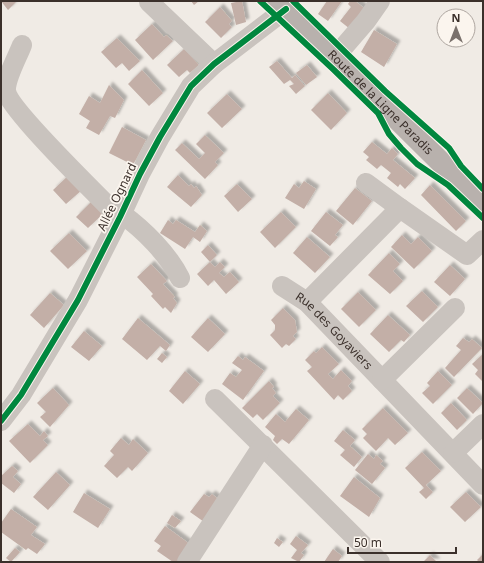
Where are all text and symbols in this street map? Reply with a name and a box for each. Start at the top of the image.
north arrow [436,8,476,48]
text: N [452,10,460,25]
street label: Route de la Ligne Paradis [324,46,437,158]
street label: Allée Ognard [93,160,140,234]
street label: Rue des Goyaviers [292,288,377,373]
scale bar [348,529,456,555]
text: 50 m [354,534,382,551]

